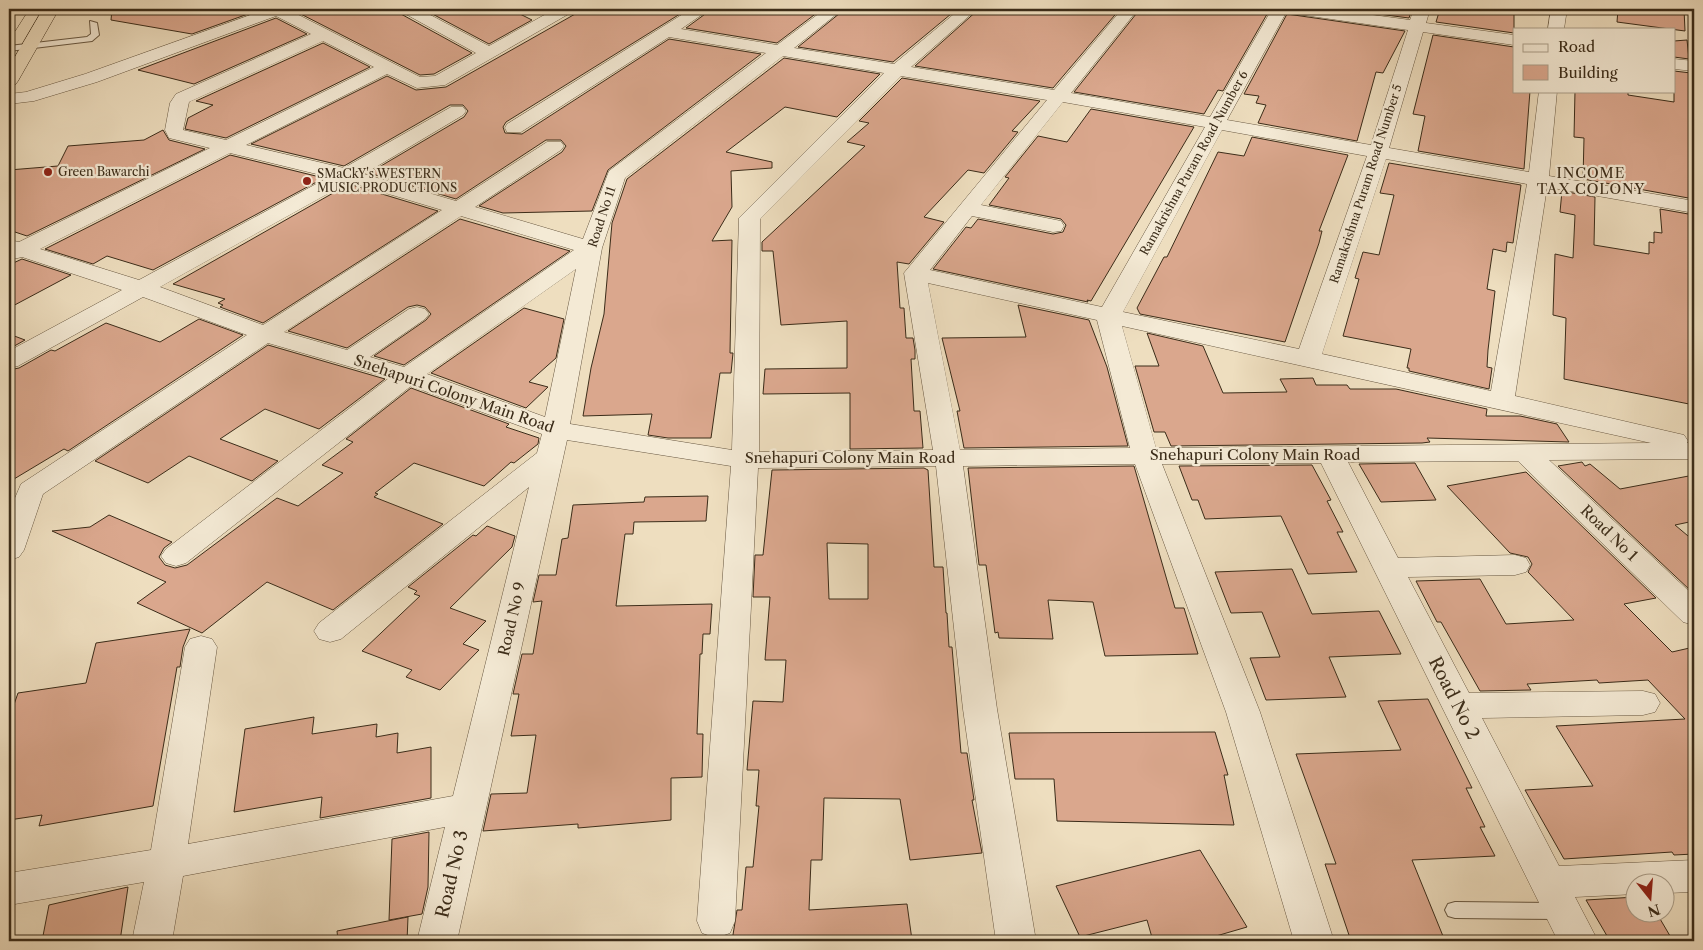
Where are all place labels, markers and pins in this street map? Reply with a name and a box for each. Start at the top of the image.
place label: Green Bawarchi [58,164,150,179]
marker: Green Bawarchi [42,166,54,178]
place label: SMaCkY's WESTERN MUSIC PRODUCTIONS [317,166,457,195]
marker: SMaCkY's WESTERN MUSIC PRODUCTIONS [301,175,313,187]

